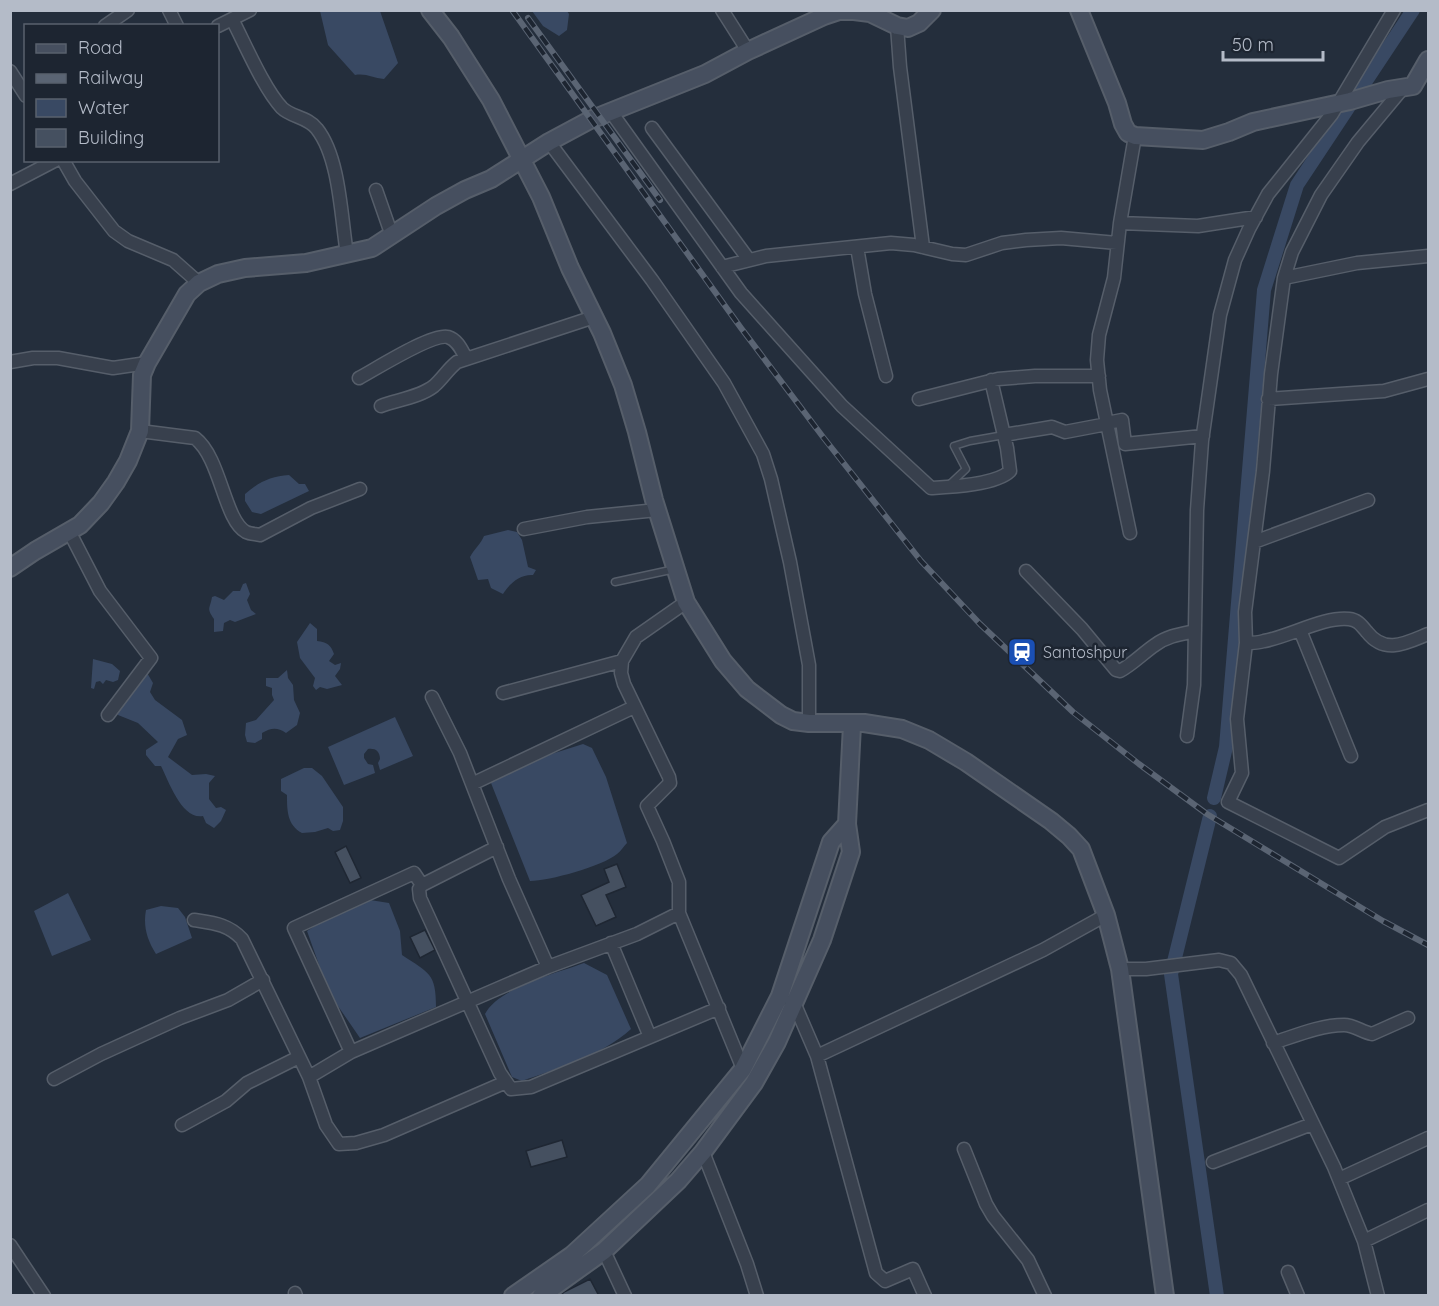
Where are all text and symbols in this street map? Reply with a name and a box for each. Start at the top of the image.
legend [24,24,219,162]
scale bar [1223,24,1324,62]
text: 50 m [1232,33,1274,56]
text: Road [78,36,123,59]
text: Railway [78,66,144,89]
text: Water [78,96,129,119]
text: Building [78,126,144,149]
station icon: Santoshpur [1006,636,1038,668]
place label: Santoshpur [1043,642,1128,662]

